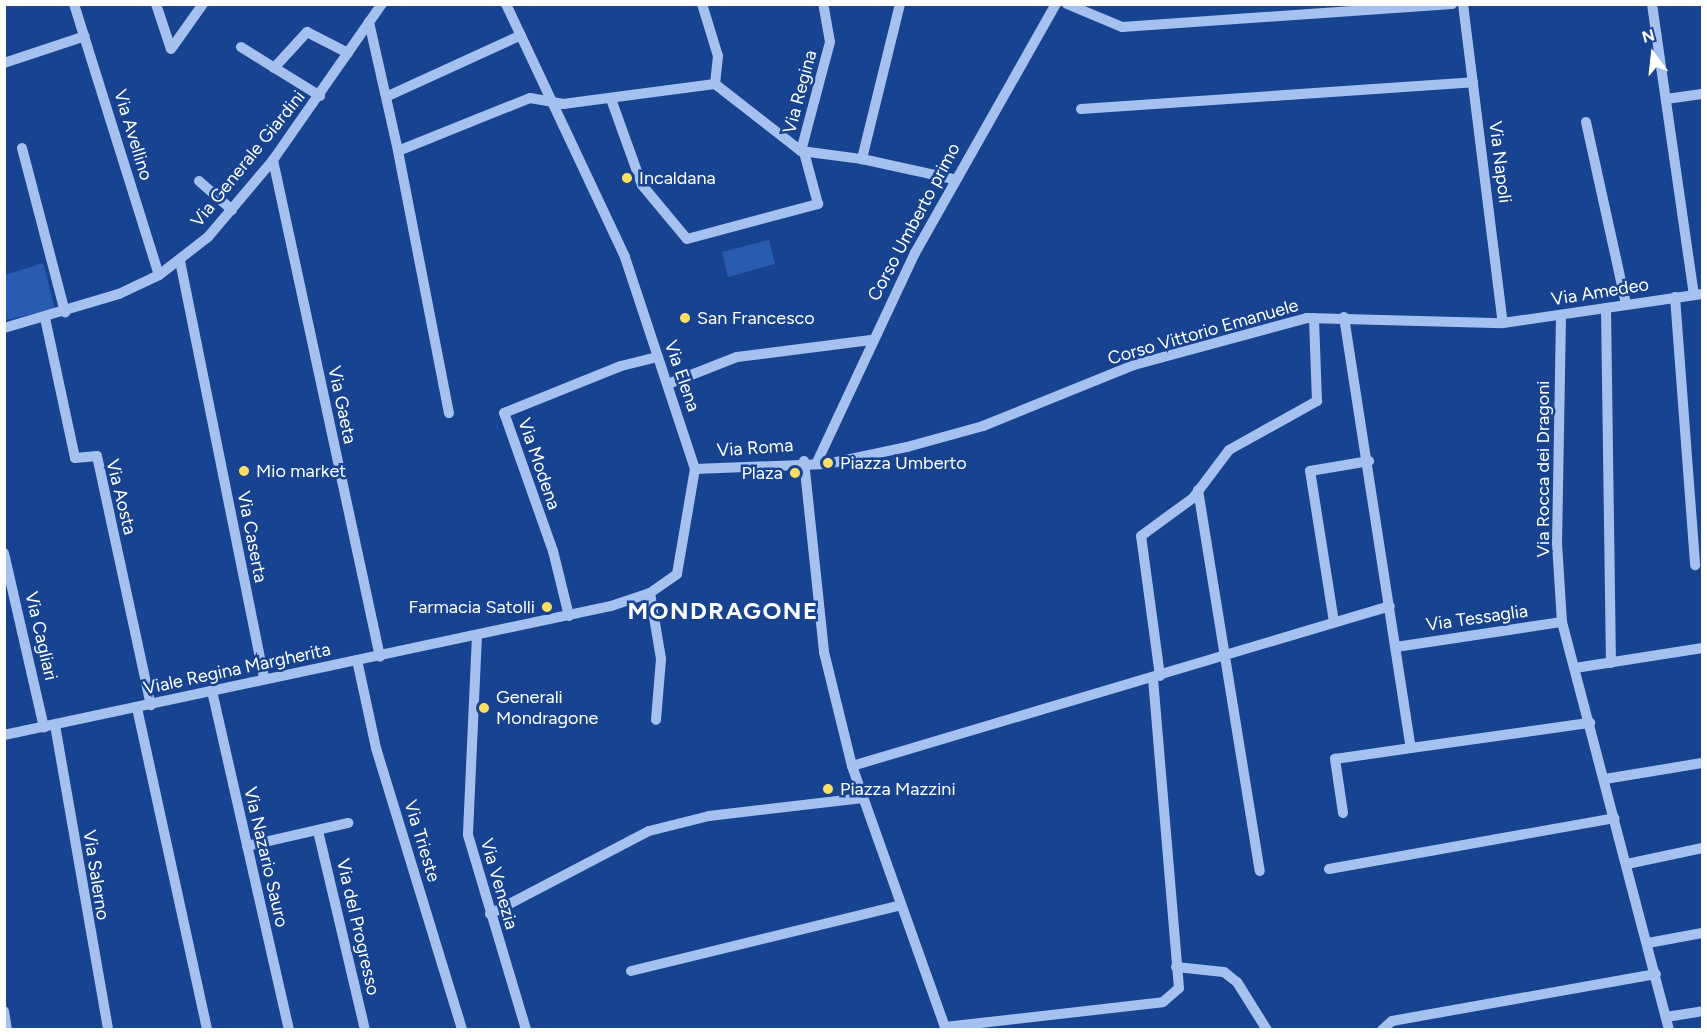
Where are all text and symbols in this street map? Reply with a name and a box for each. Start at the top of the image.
north arrow [1623,24,1683,84]
text: N [1640,25,1657,47]
street label: Via Regina [779,48,821,136]
street label: Via Generale Giardini [186,86,310,232]
street label: Via Avellino [109,87,157,183]
street label: Via Napoli [1484,120,1516,204]
street label: Corso Umberto primo [863,139,965,305]
place label: Incaldana [639,167,716,189]
marker: Incaldana [620,171,634,185]
street label: Via Amedeo [1550,274,1650,310]
street label: Corso Vittorio Emanuele [1105,294,1301,370]
place label: San Francesco [697,307,815,329]
marker: San Francesco [678,311,692,325]
street label: Via Elena [660,338,704,414]
street label: Via Gaeta [323,364,361,446]
street label: Via Rocca dei Dragoni [1532,381,1554,557]
street label: Via Modena [513,415,565,513]
street label: Via Roma [716,435,794,461]
place label: Piazza Umberto [840,452,967,474]
marker: Piazza Umberto [821,456,835,470]
street label: Via Aosta [101,457,141,537]
place label: Mio market [256,460,346,482]
place label: Plaza [741,462,783,484]
marker: Mio market [237,464,251,478]
marker: Plaza [788,466,802,480]
street label: Via Caserta [233,489,271,585]
street label: Via Cagliari [20,589,62,683]
place label: Farmacia Satolli [409,596,535,618]
district label: MONDRAGONE [627,597,819,625]
marker: Farmacia Satolli [540,600,554,614]
street label: Via Tessaglia [1425,600,1529,636]
street label: Viale Regina Margherita [141,639,333,699]
place label: Generali Mondragone [496,687,598,730]
marker: Generali Mondragone [477,701,491,715]
place label: Piazza Mazzini [840,778,956,800]
marker: Piazza Mazzini [821,782,835,796]
street label: Via Nazario Sauro [239,785,293,929]
street label: Via Trieste [399,797,445,885]
street label: Via Salerno [78,828,114,922]
street label: Via Venezia [476,836,522,932]
street label: Via del Progresso [332,857,384,997]

